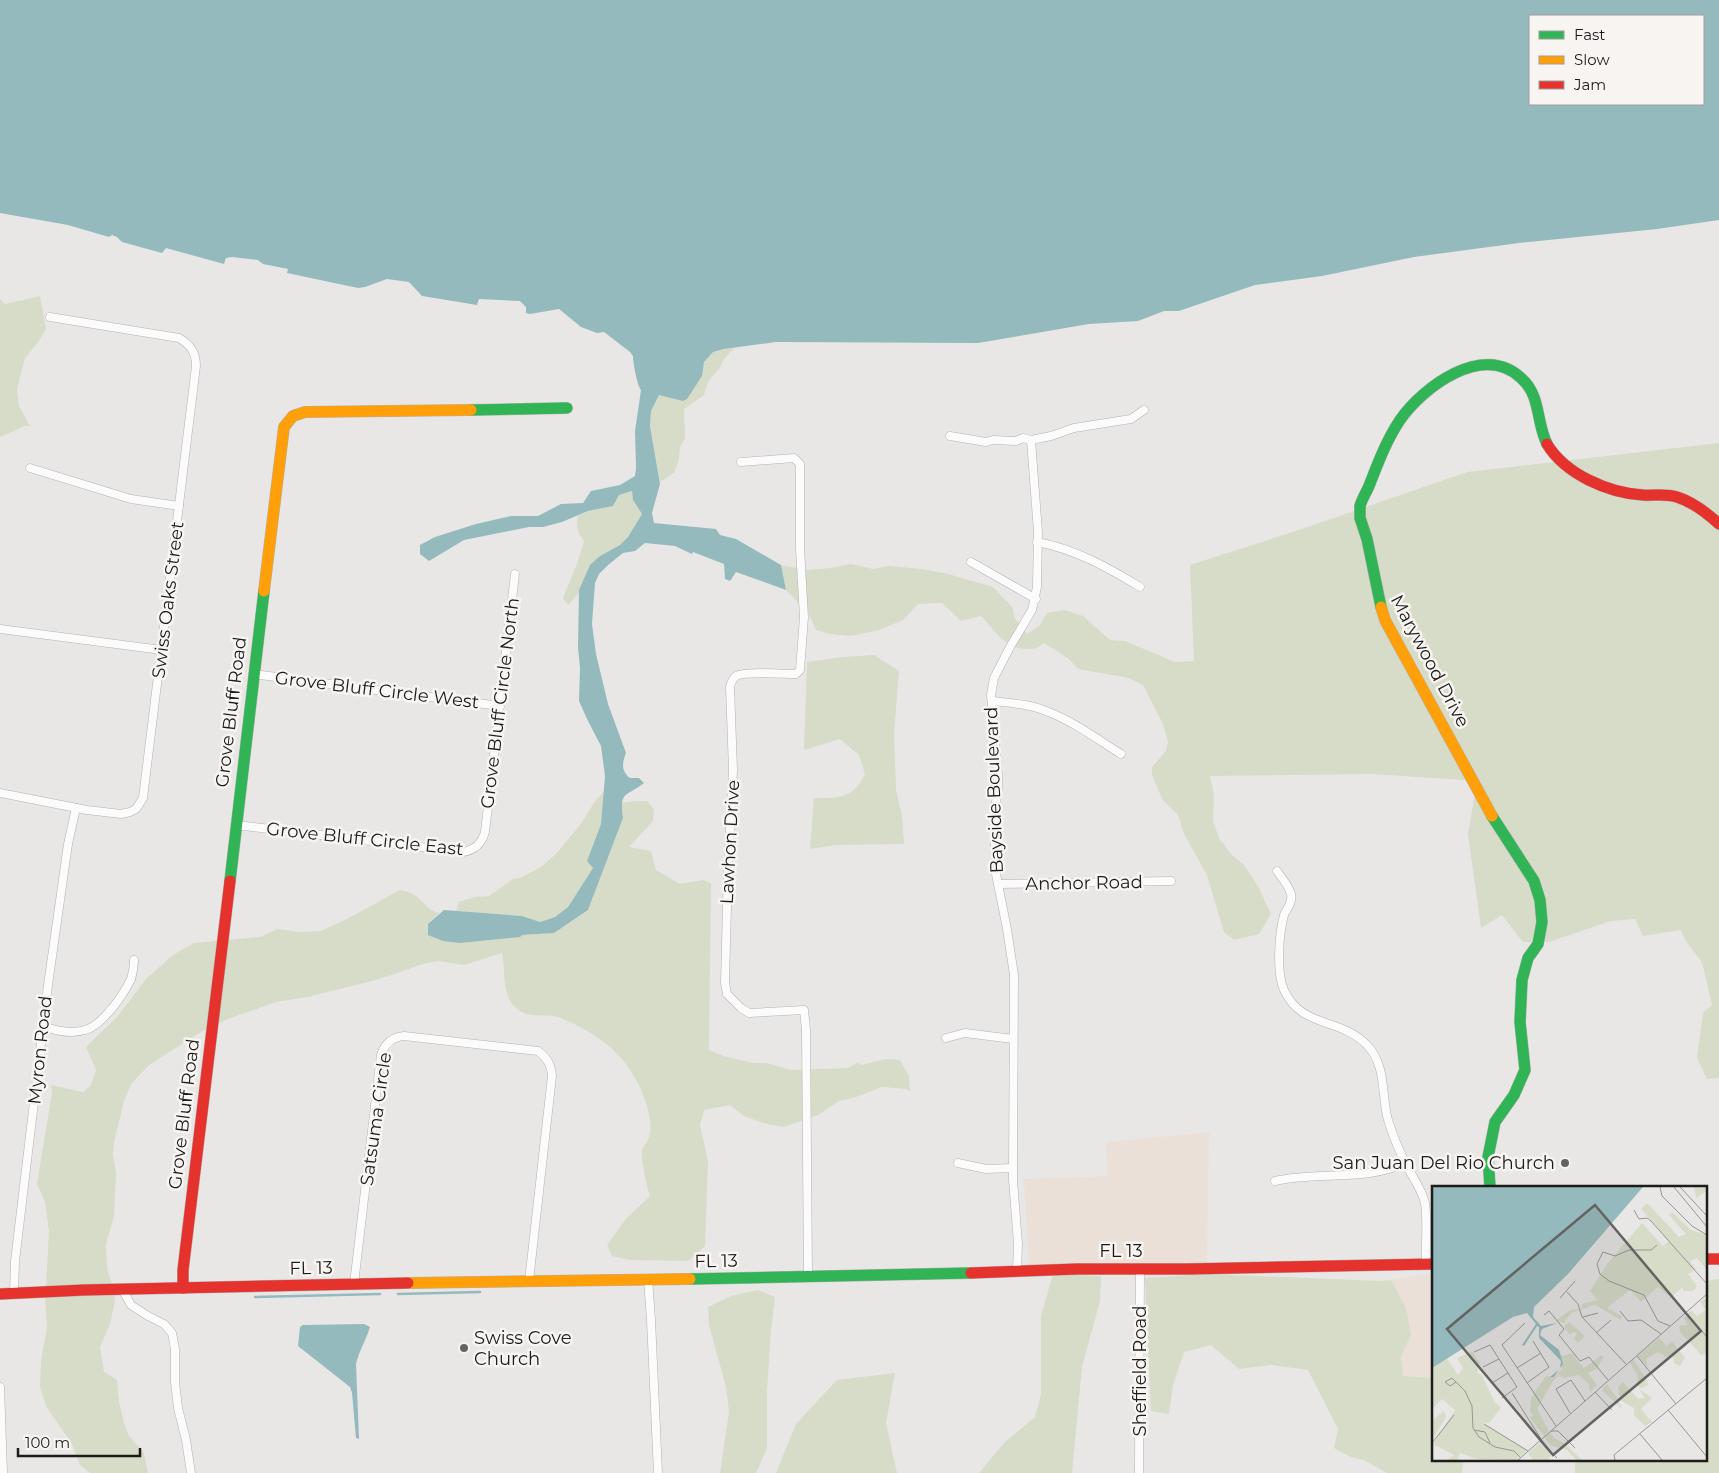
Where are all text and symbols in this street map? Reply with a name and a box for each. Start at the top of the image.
legend [1529,15,1704,105]
text: Fast [1574,25,1605,44]
text: Slow [1574,50,1610,69]
text: Jam [1573,75,1606,94]
street label: Swiss Oaks Street [147,520,189,680]
street label: Marywood Drive [1386,591,1474,731]
street label: Grove Bluff Circle North [476,596,524,810]
street label: Grove Bluff Road [211,635,251,789]
street label: Grove Bluff Circle West [274,667,480,713]
street label: Bayside Boulevard [980,706,1008,874]
street label: Lawhon Drive [716,779,744,905]
street label: Grove Bluff Circle East [265,818,465,860]
street label: Anchor Road [1025,871,1143,895]
street label: Myron Road [23,995,57,1105]
street label: Grove Bluff Road [164,1037,204,1191]
street label: Satsuma Circle [356,1051,396,1187]
place label: San Juan Del Rio Church [1332,1152,1555,1174]
marker: San Juan Del Rio Church [1559,1157,1571,1169]
inset map [1432,1186,1706,1460]
street label: FL 13 [1099,1240,1143,1262]
street label: FL 13 [694,1250,738,1272]
street label: FL 13 [289,1257,333,1279]
street label: Sheffield Road [1129,1306,1151,1436]
place label: Swiss Cove Church [474,1327,572,1370]
marker: Swiss Cove Church [458,1342,470,1354]
scale bar [18,1426,140,1458]
text: 100 m [25,1433,70,1452]

